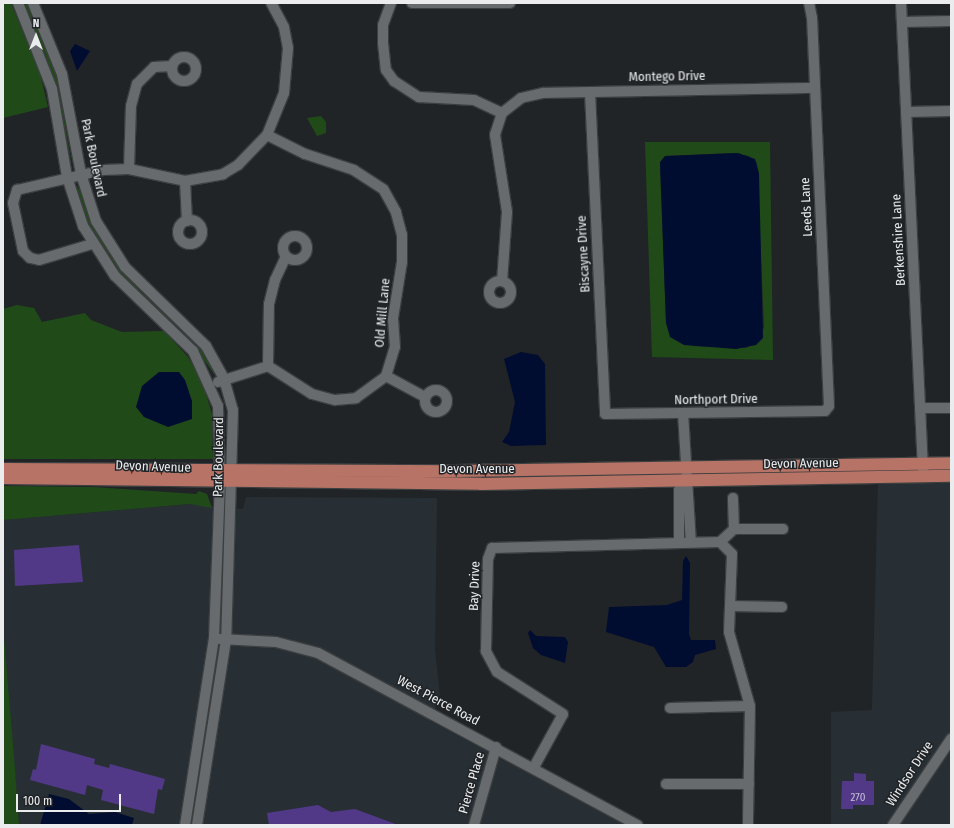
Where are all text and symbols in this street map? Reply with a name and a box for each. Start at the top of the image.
north arrow [16,16,56,56]
text: N [33,17,39,30]
street label: Montego Drive [629,69,705,85]
street label: Park Boulevard [77,117,109,199]
street label: Leeds Lane [798,177,816,237]
street label: Berkenshire Lane [889,194,909,286]
street label: Biscayne Drive [574,215,594,293]
street label: Old Mill Lane [372,278,394,348]
street label: Northport Drive [674,391,758,409]
street label: Park Boulevard [211,417,227,497]
street label: Devon Avenue [763,456,839,472]
street label: Devon Avenue [115,458,191,476]
street label: Devon Avenue [439,461,515,477]
street label: Bay Drive [466,561,484,611]
street label: West Pierce Road [394,673,482,729]
street label: Windsor Drive [883,739,937,809]
street label: Pierce Place [456,750,488,816]
scale bar [18,786,123,812]
house number: 270 [851,791,865,805]
text: 100 m [23,794,52,808]

